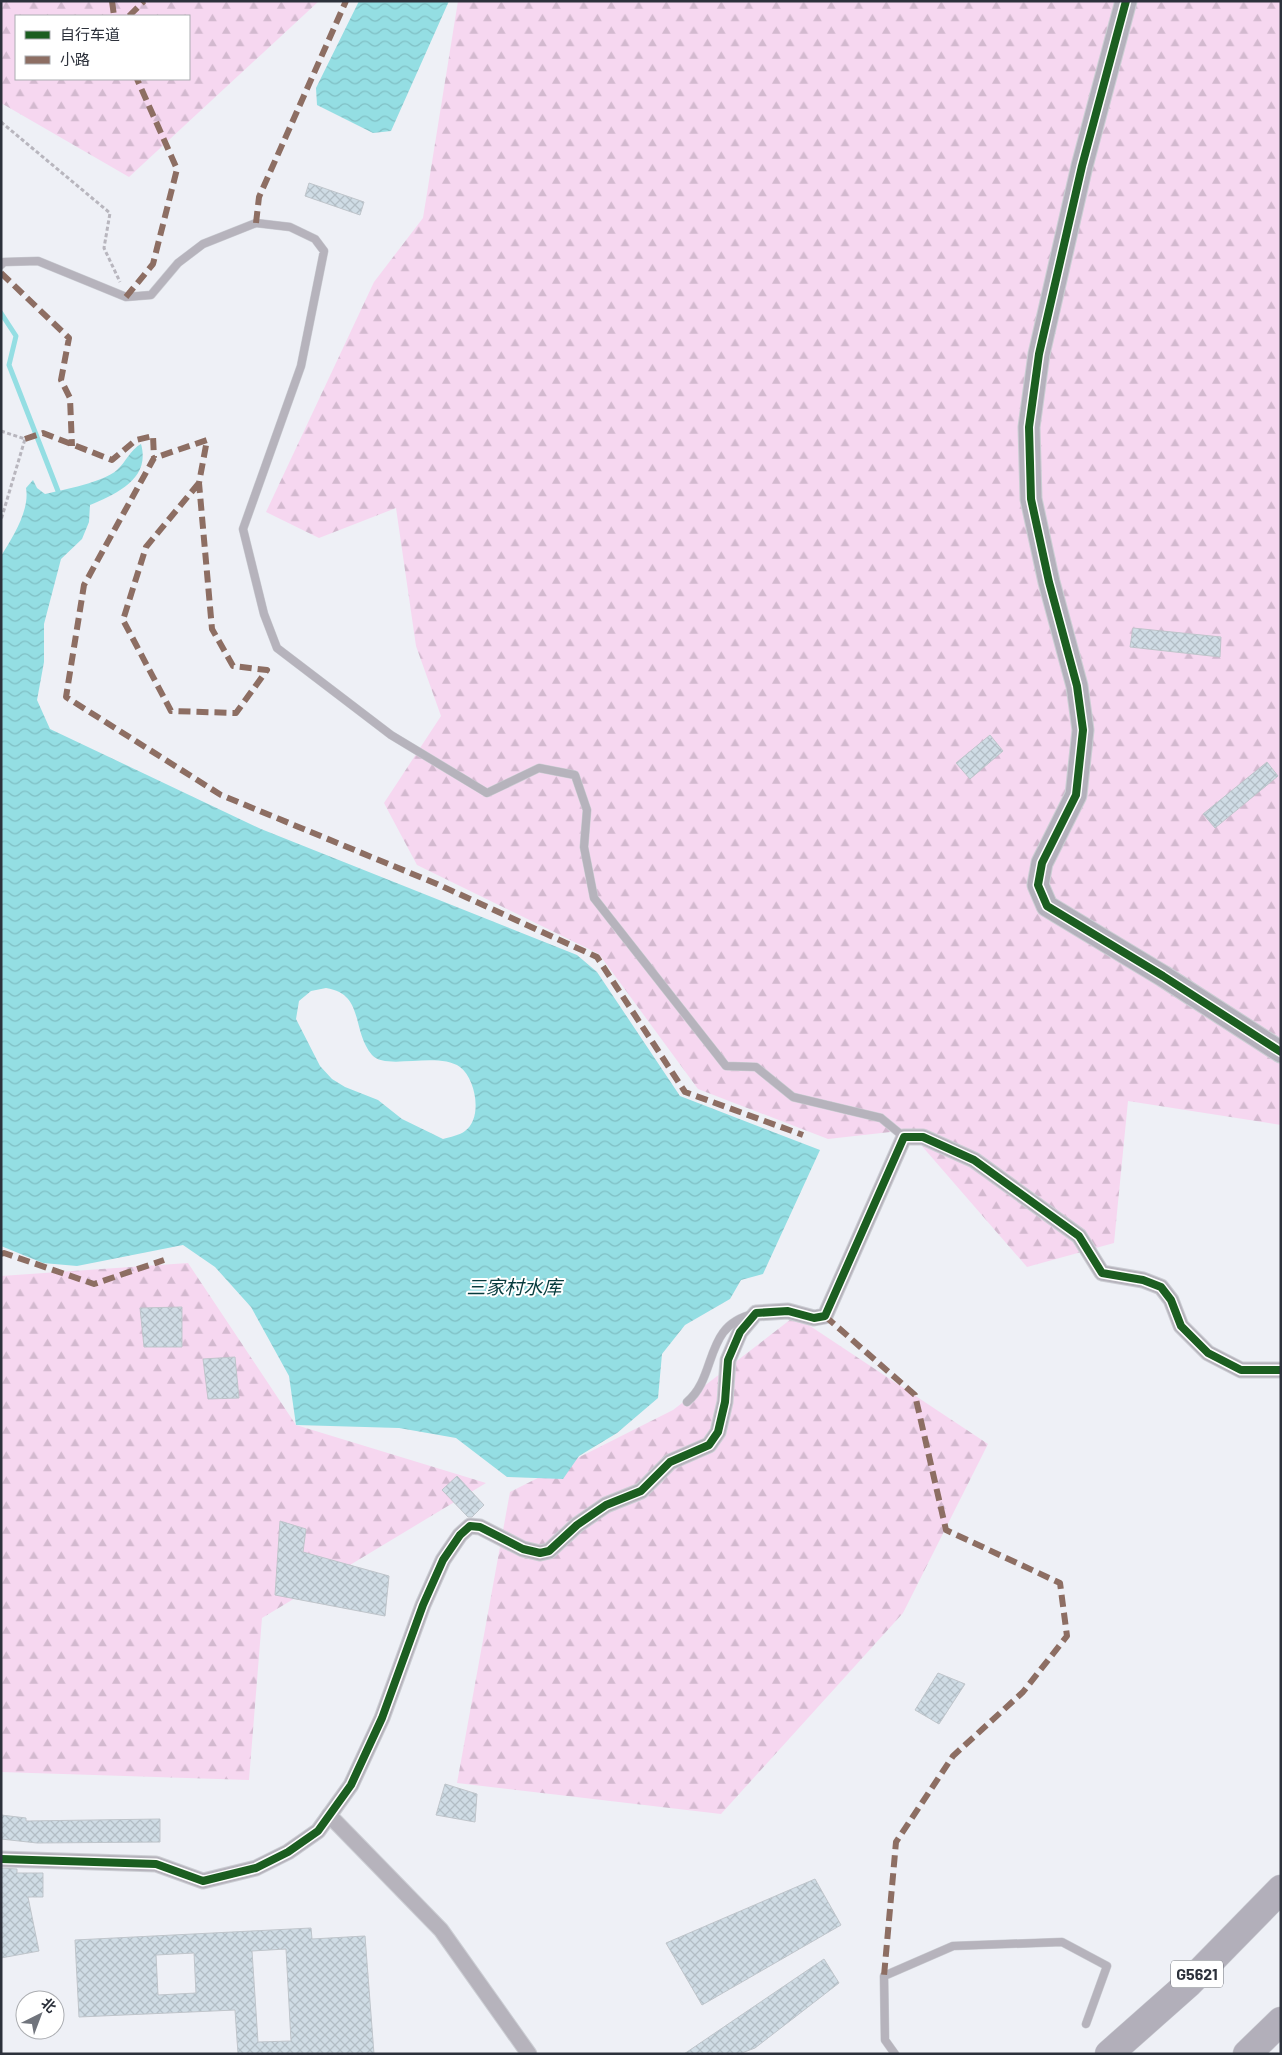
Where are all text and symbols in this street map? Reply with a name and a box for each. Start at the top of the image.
legend [15,15,190,80]
text: 自行车道 [60,25,120,43]
text: 小路 [60,50,90,68]
water label: 三家村水库 [466,1275,564,1298]
road number: G5621 [1171,1960,1223,1988]
north arrow [15,1990,65,2040]
text: 北 [38,1994,60,2016]

